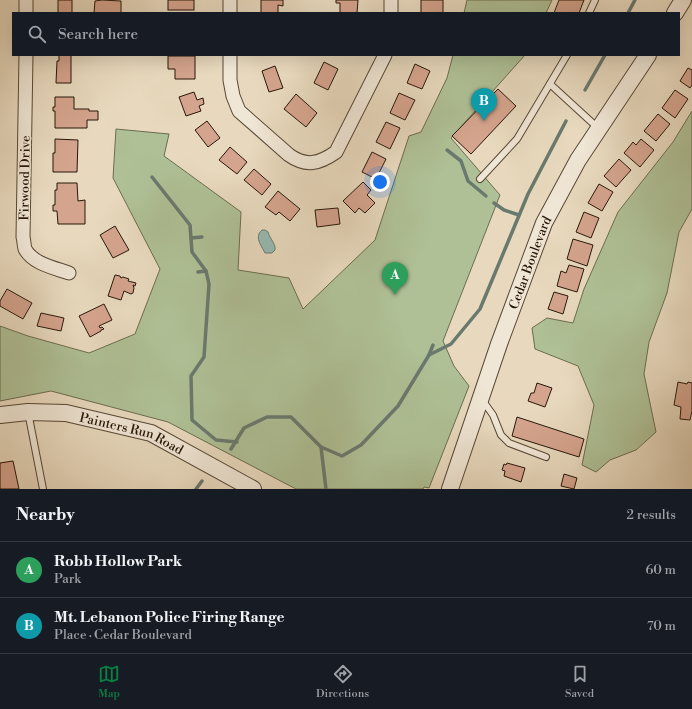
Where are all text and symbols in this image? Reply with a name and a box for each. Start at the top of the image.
search box [12,12,680,56]
icon: search [26,23,48,45]
text: Search here [58,25,138,44]
pin: B [471,88,497,121]
street label: Firwood Drive [16,135,34,221]
your location [370,172,390,192]
street label: Cedar Boulevard [506,213,555,312]
pin: A [382,262,408,295]
street label: Painters Run Road [78,409,186,458]
text: Nearby [16,504,75,526]
text: 2 results [627,507,676,523]
text: Robb Hollow Park [54,552,182,571]
text: A [24,562,34,578]
text: 60 m [645,562,676,578]
text: Park [54,571,81,587]
text: Mt. Lebanon Police Firing Range [54,608,284,627]
text: B [24,618,34,634]
text: 70 m [647,618,676,634]
text: Place · Cedar Boulevard [54,627,192,643]
tab: Map [98,663,120,701]
tab: Directions [316,663,369,701]
tab: Saved [565,663,594,701]

